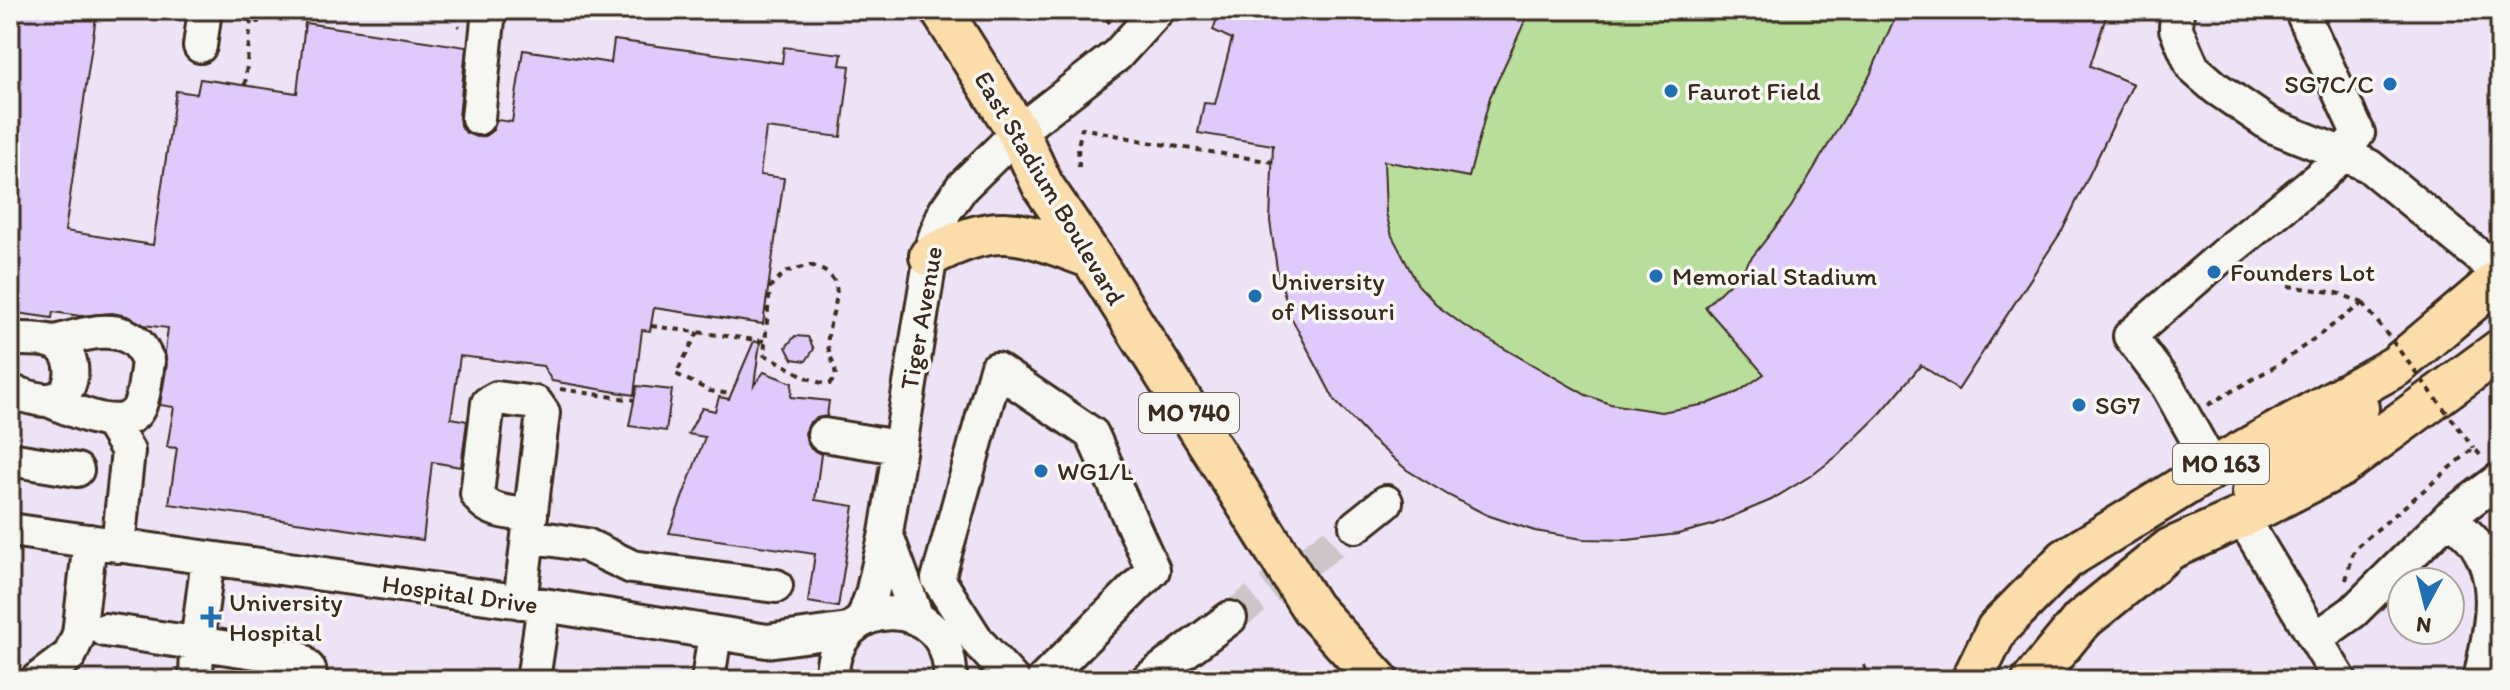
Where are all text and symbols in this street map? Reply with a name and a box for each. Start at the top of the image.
street label: East Stadium Boulevard [967,65,1133,311]
place label: SG7C/C [2284,68,2374,100]
place label: Faurot Field [1687,75,1821,107]
marker: SG7C/C [2381,75,2399,93]
marker: Faurot Field [1662,82,1680,100]
street label: Tiger Avenue [893,244,949,392]
place label: Founders Lot [2230,256,2375,288]
place label: Memorial Stadium [1672,260,1877,292]
marker: Founders Lot [2205,263,2223,281]
place label: University of Missouri [1271,265,1395,327]
marker: Memorial Stadium [1647,267,1665,285]
marker: University of Missouri [1246,287,1264,305]
place label: SG7 [2095,389,2141,421]
road number: MO 740 [1139,393,1239,433]
marker: SG7 [2070,396,2088,414]
road number: MO 163 [2173,444,2269,484]
place label: WG1/L [1057,455,1133,487]
marker: WG1/L [1032,462,1050,480]
north arrow [2386,566,2466,646]
street label: Hospital Drive [380,567,540,621]
place label: University Hospital [229,586,343,648]
marker: University Hospital [200,606,222,628]
text: N [2415,611,2433,640]

